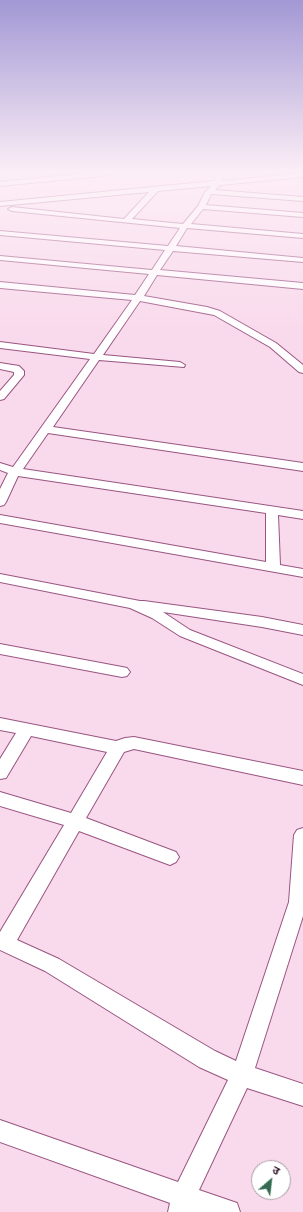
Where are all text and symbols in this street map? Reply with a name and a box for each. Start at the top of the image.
north arrow [251,1160,291,1200]
text: उ [270,1163,282,1178]

